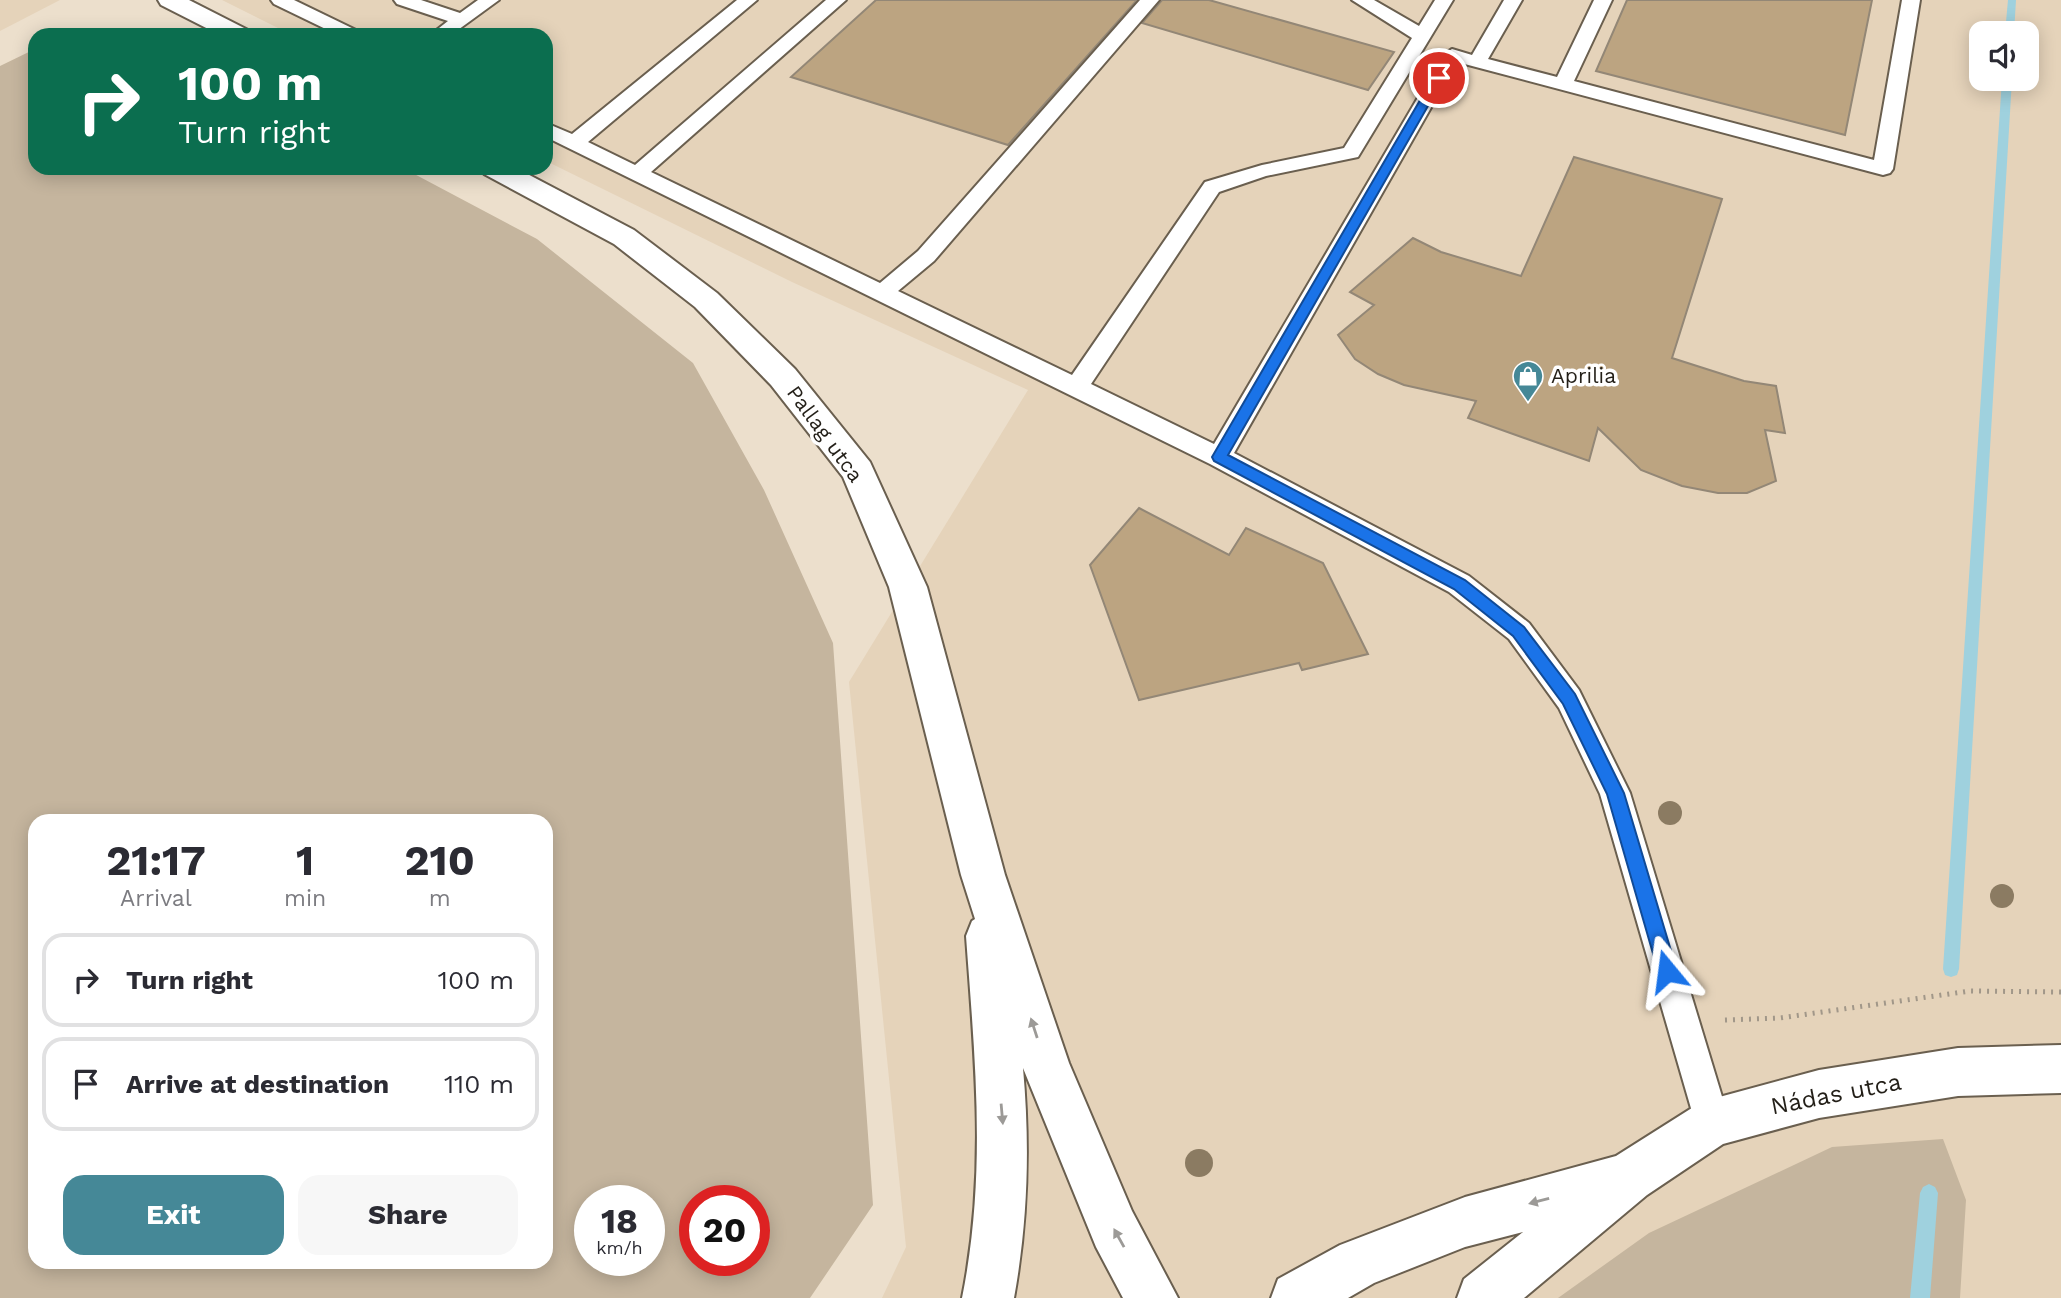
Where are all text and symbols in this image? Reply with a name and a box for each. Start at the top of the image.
map controls [1969,21,2039,91]
button: sound [1969,21,2039,91]
pin [1409,48,1469,108]
text: 100 m [178,54,322,112]
icon: right [63,56,154,147]
icon: arrive [1420,59,1458,97]
text: Turn right [178,113,330,151]
shop icon: Aprilia [1511,359,1545,403]
place label: Aprilia [1551,363,1616,388]
street label: Pallag utca [782,381,869,487]
text: 21:17 [106,836,206,885]
text: 1 [296,836,314,885]
text: 210 [405,836,475,885]
text: Arrival [120,885,192,912]
text: min [284,885,326,912]
text: m [429,885,451,912]
position arrow [1630,934,1704,1008]
icon: right [67,961,105,999]
text: Turn right [126,965,253,995]
text: 100 m [438,965,514,995]
one-way arrow [1028,1017,1039,1038]
icon: arrive [67,1065,105,1103]
street label: Nádas utca [1768,1068,1904,1120]
text: Arrive at destination [126,1069,389,1099]
text: 110 m [444,1069,514,1099]
one-way arrow [997,1103,1008,1125]
button: Exit [63,1175,284,1255]
button: Share [298,1175,518,1255]
speed limit sign: 20 [679,1185,770,1276]
one-way arrow [1528,1197,1549,1207]
text: 18 [601,1200,638,1242]
one-way arrow [1114,1228,1126,1248]
text: km/h [596,1237,643,1258]

